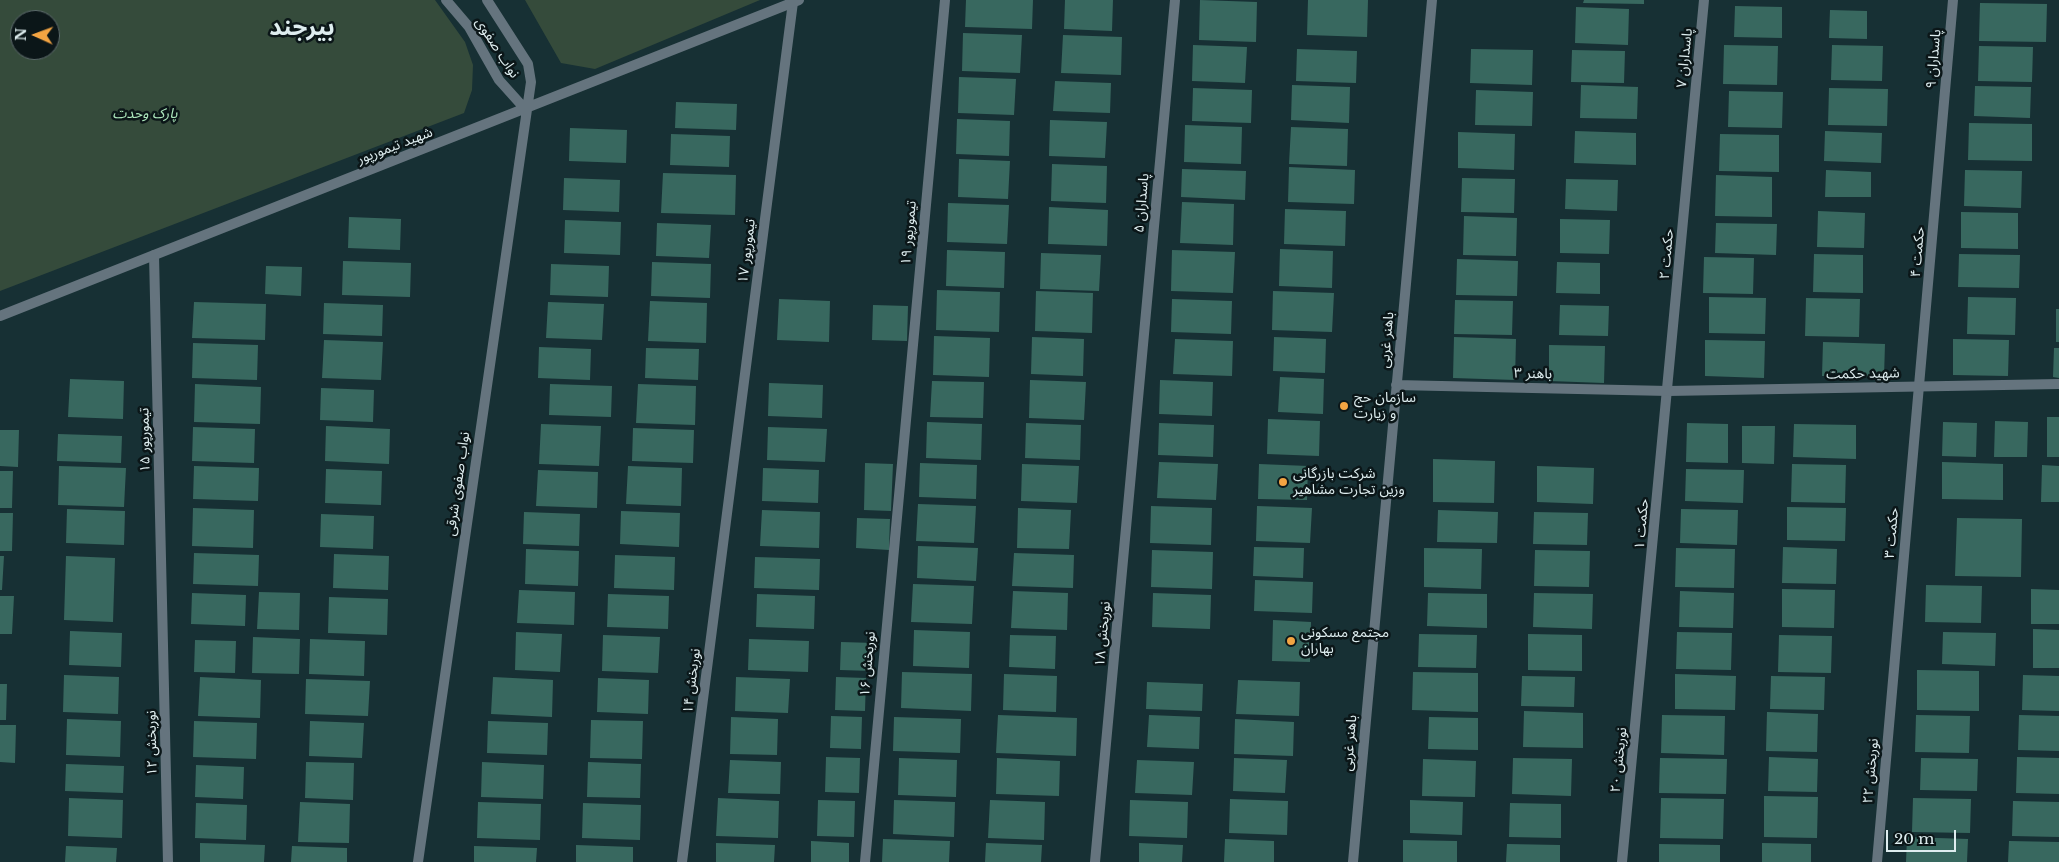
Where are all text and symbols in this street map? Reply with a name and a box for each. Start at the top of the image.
north arrow [10,10,60,60]
district label: بیرجند [269,14,335,42]
street label: نواب صفوی [471,15,523,81]
street label: پاسداران ۷ [1674,27,1696,89]
text: N [12,28,30,41]
street label: پاسداران ۹ [1923,29,1945,89]
park label: پارک وحدت [113,106,177,122]
street label: شهید تیمورپور [355,124,435,168]
street label: پاسداران ۵ [1131,173,1153,233]
street label: تیمورپور ۱۹ [898,200,920,266]
street label: تیمورپور ۱۷ [735,218,759,284]
street label: حکمت ۴ [1907,226,1929,278]
street label: حکمت ۲ [1656,228,1678,280]
street label: باهنر غربی [1376,311,1398,369]
street label: باهنر ۳ [1514,365,1552,383]
street label: شهید حکمت [1826,365,1900,383]
place label: سازمان حج و زیارت [1354,390,1416,422]
marker: سازمان حج و زیارت [1338,400,1350,412]
street label: تیمورپور ۱۵ [136,407,154,473]
street label: نواب صفوی شرقی [442,431,474,537]
place label: شرکت بازرگانی وزین تجارت مشاهیر [1293,466,1405,498]
marker: شرکت بازرگانی وزین تجارت مشاهیر [1277,476,1289,488]
street label: حکمت ۱ [1631,498,1653,550]
street label: حکمت ۳ [1881,507,1903,559]
street label: نوربخش ۱۸ [1092,601,1114,667]
place label: مجتمع مسکونی بهاران [1301,625,1389,658]
street label: نوربخش ۱۶ [857,631,879,697]
marker: مجتمع مسکونی بهاران [1285,635,1297,647]
street label: نوربخش ۱۴ [680,647,704,715]
street label: نوربخش ۱۲ [143,710,161,776]
street label: باهنر غربی [1339,714,1361,772]
street label: نوربخش ۲۰ [1607,727,1631,793]
street label: نوربخش ۲۲ [1860,738,1882,804]
scale bar [1889,820,1959,852]
text: 20 m [1894,829,1934,848]

